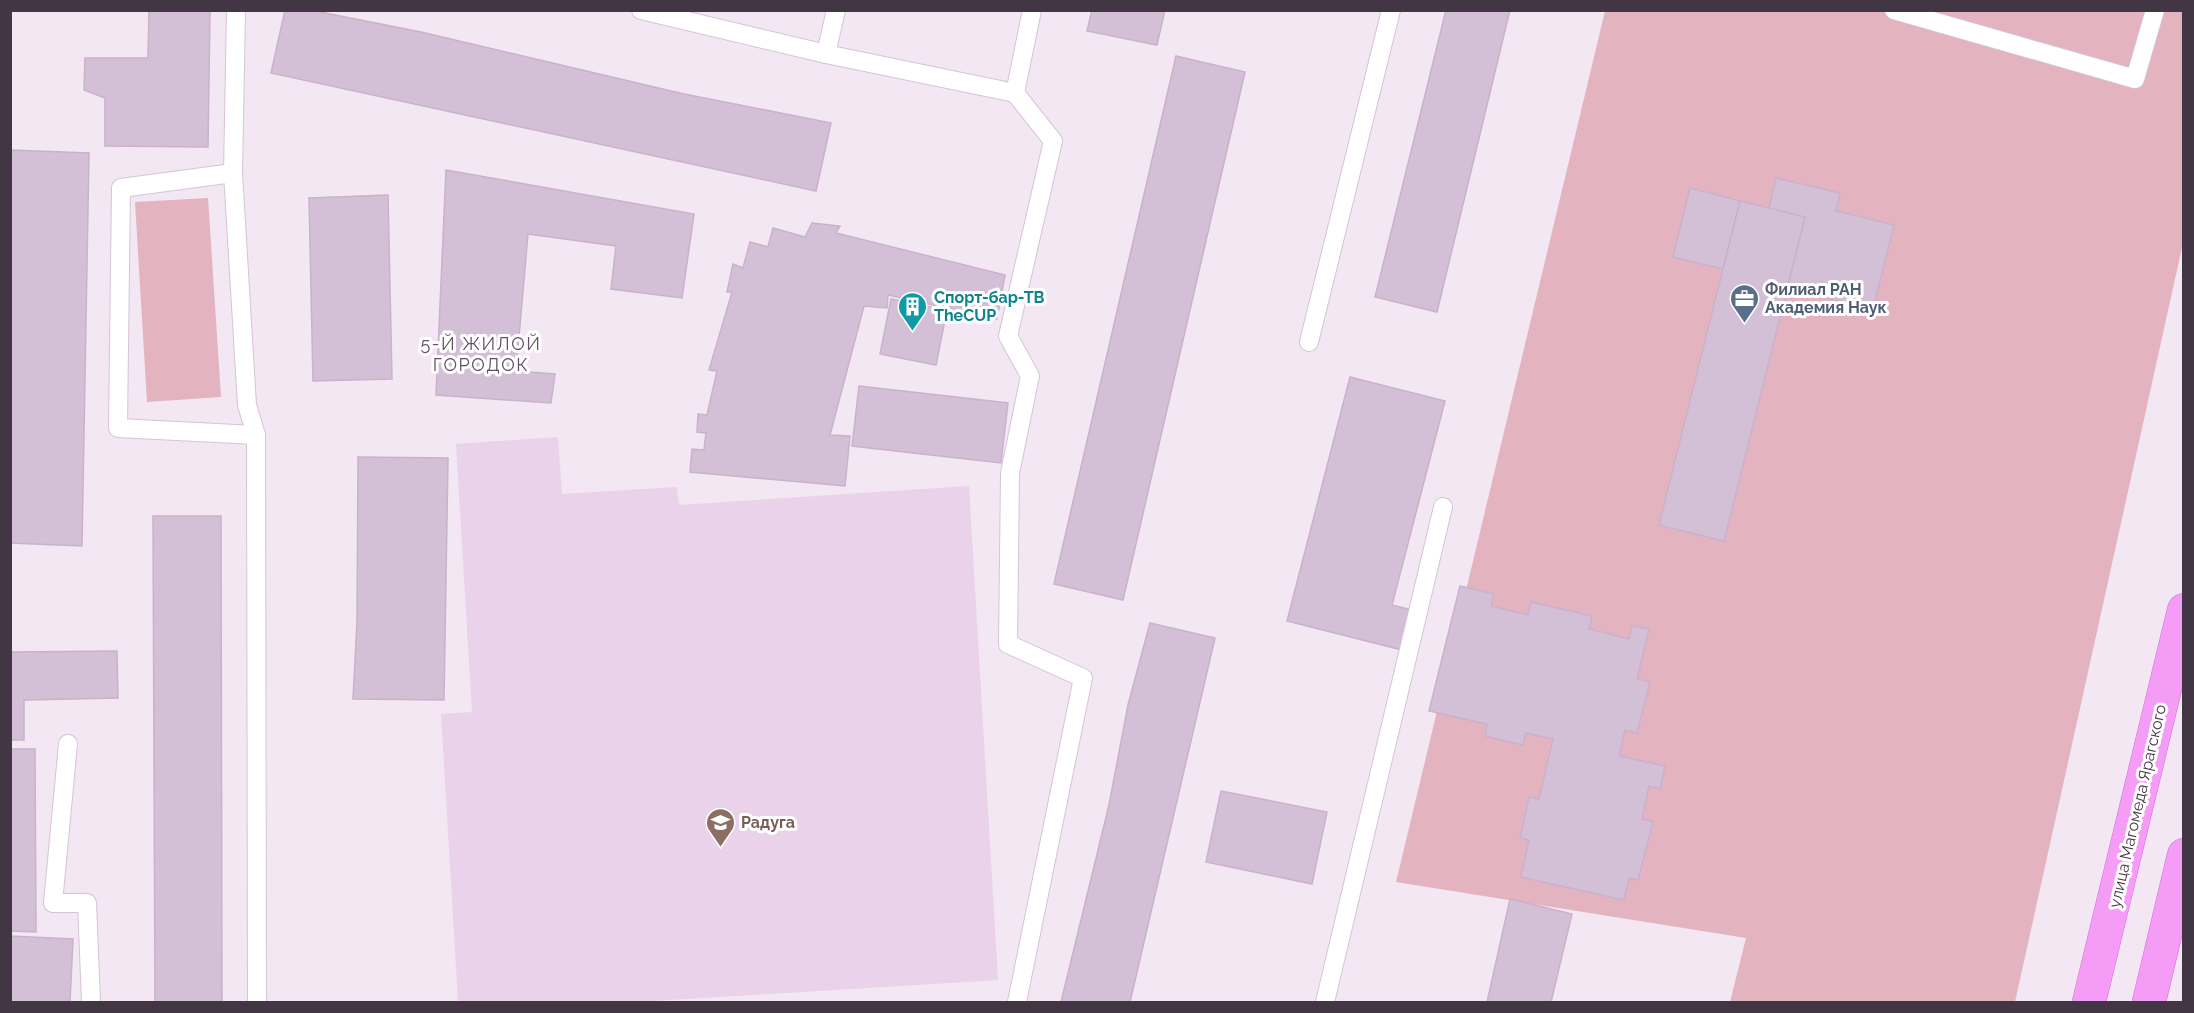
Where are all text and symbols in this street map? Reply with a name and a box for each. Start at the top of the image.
place label: Филиал РАН Академия Наук [1765,280,1887,317]
office icon: Филиал РАН Академия Наук [1728,282,1760,324]
place label: Спорт-бар-ТВ TheCUP [934,288,1045,325]
building icon: Спорт-бар-ТВ TheCUP [897,290,929,332]
district label: 5-Й ЖИЛОЙ ГОРОДОК [421,333,541,375]
street label: улица Магомеда Ярагского [2105,703,2170,910]
school or university icon: Радуга [704,806,736,848]
place label: Радуга [741,813,795,832]

